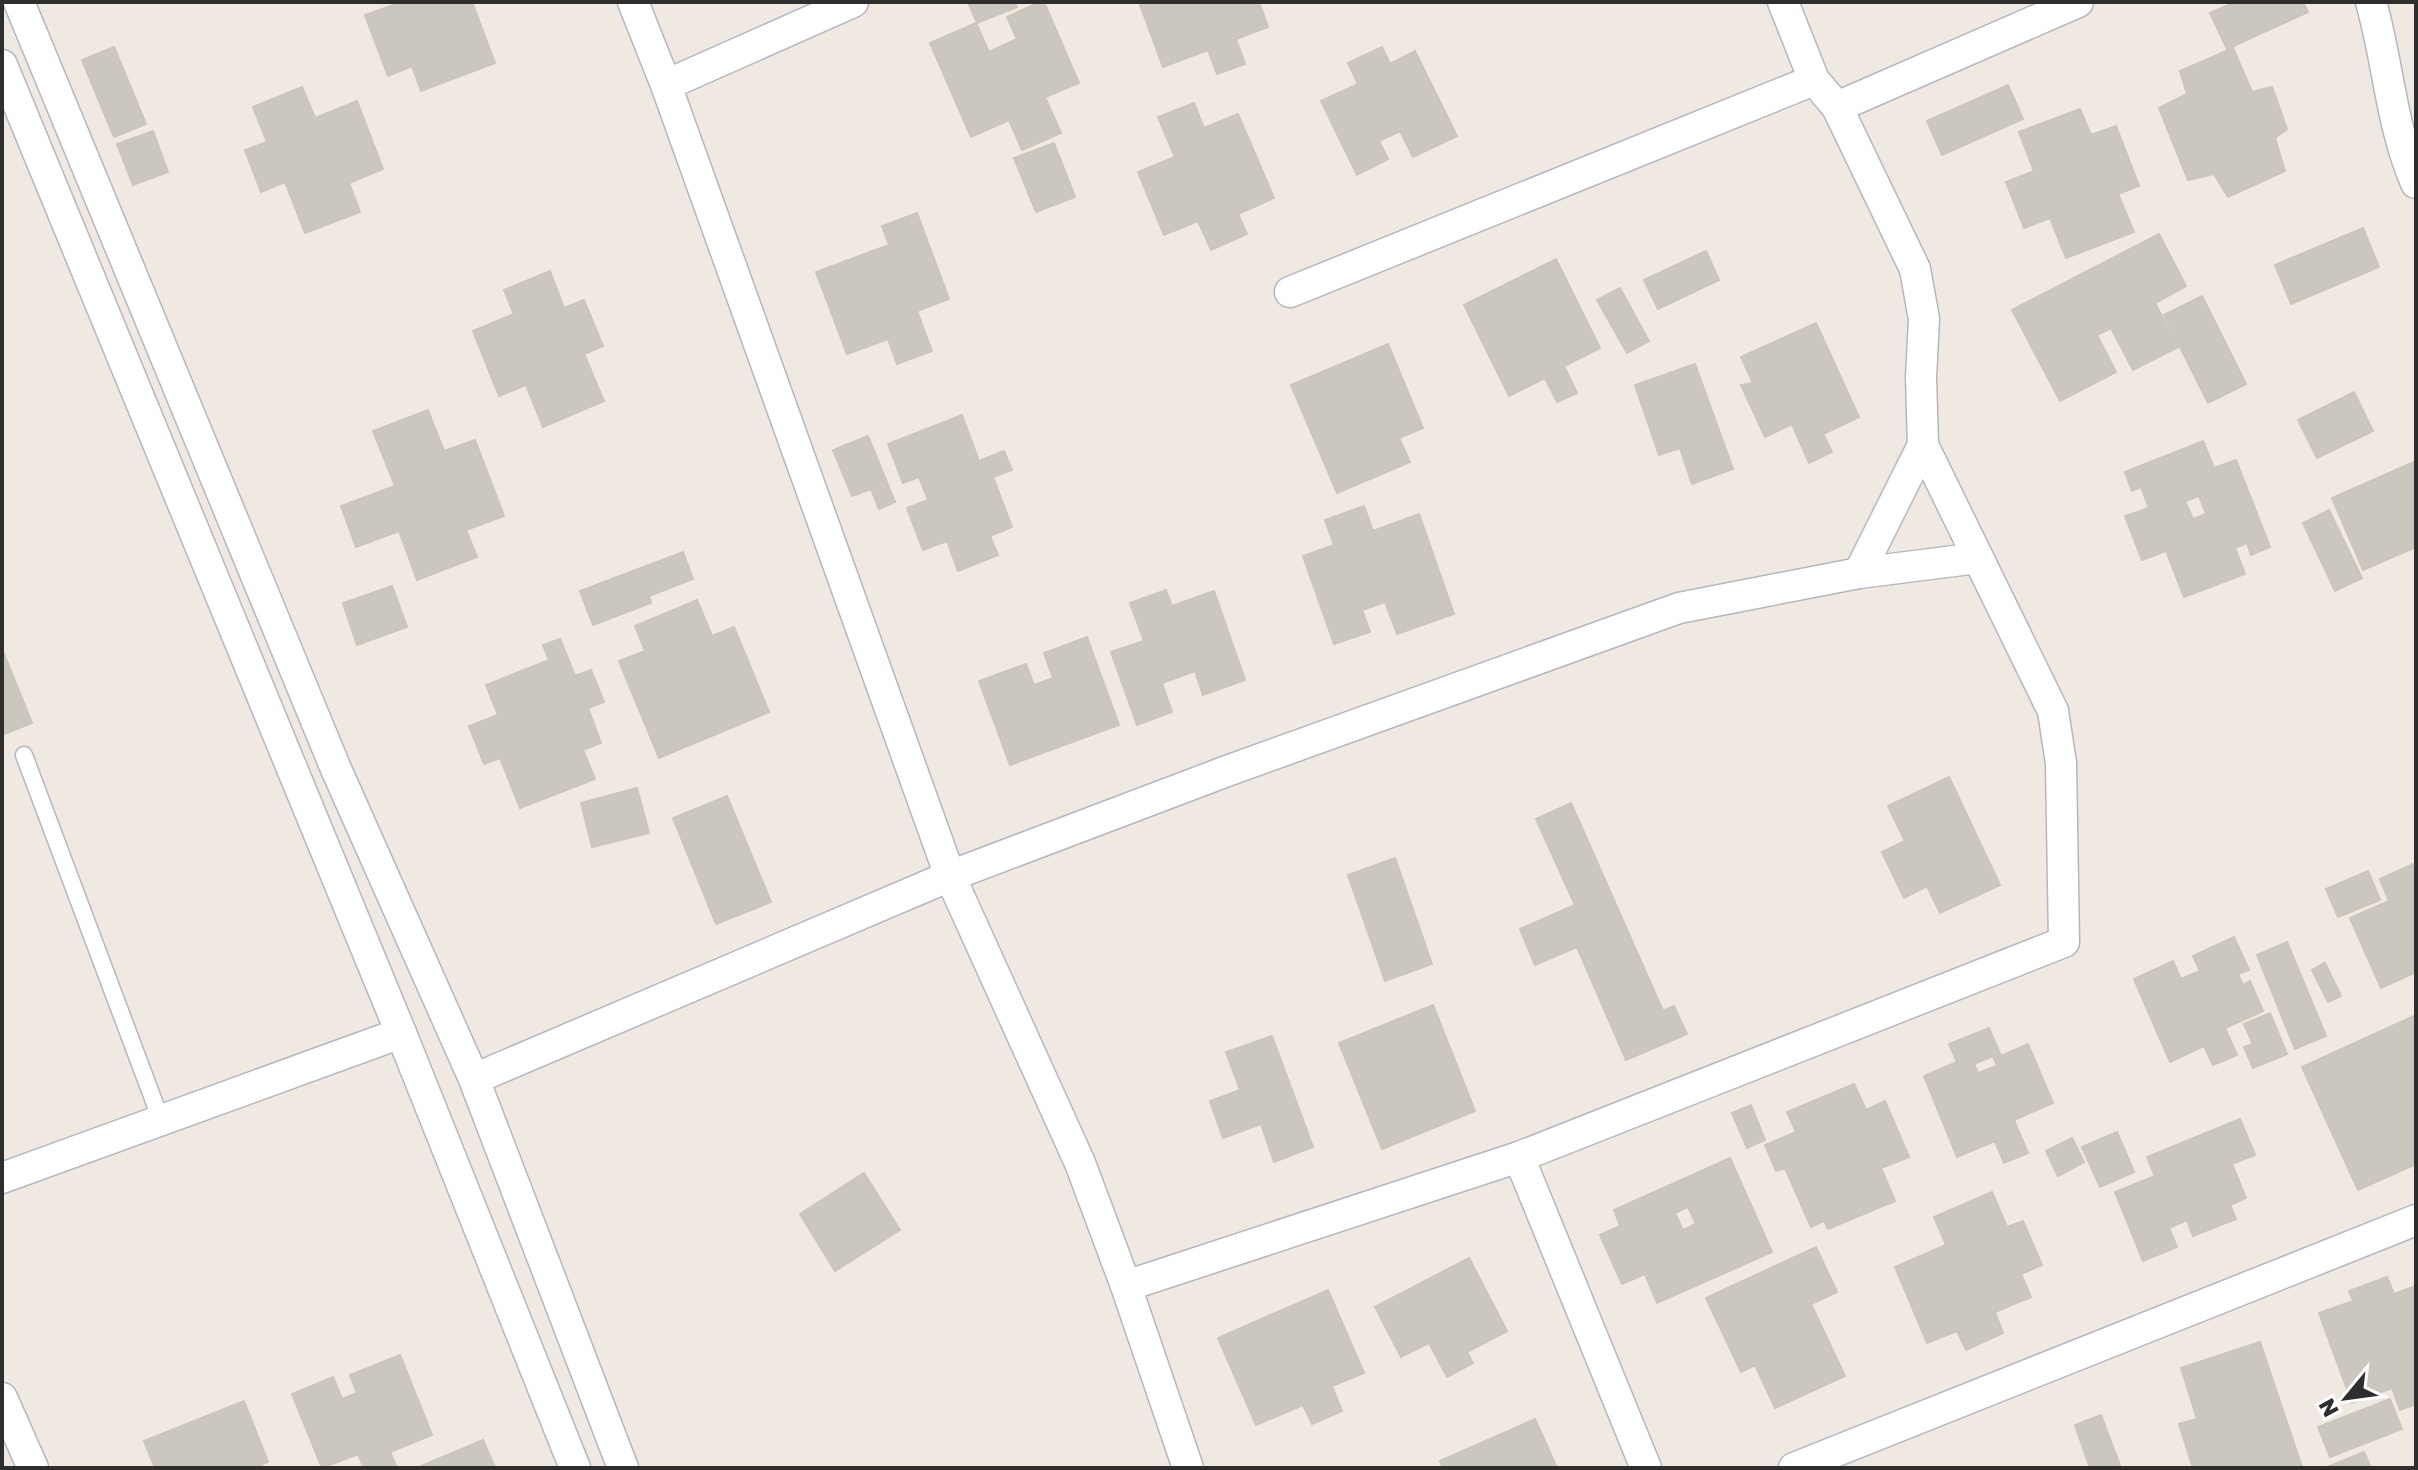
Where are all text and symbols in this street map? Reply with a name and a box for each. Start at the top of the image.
north arrow [2306,1358,2386,1438]
text: N [2312,1394,2344,1422]

